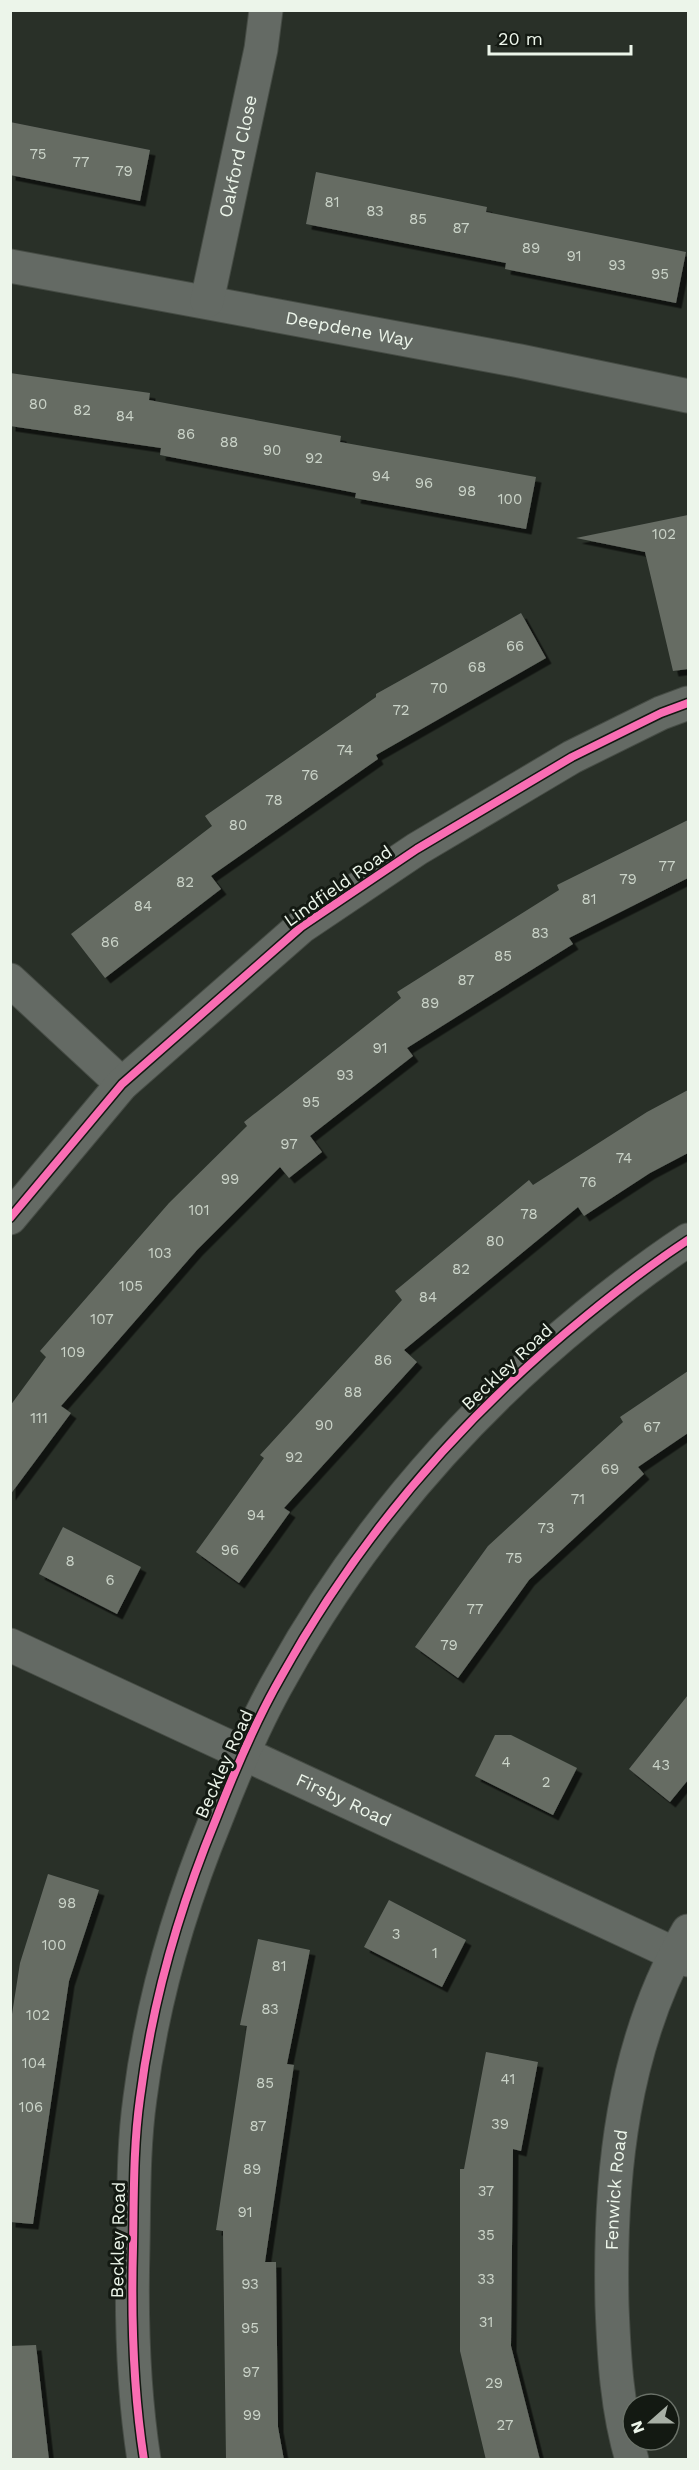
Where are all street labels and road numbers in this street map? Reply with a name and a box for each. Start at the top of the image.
street label: Oakford Close [214,93,261,219]
street label: Deepdene Way [284,307,416,351]
street label: Lindfield Road [280,841,396,931]
street label: Beckley Road [457,1319,557,1414]
street label: Beckley Road [190,1706,257,1821]
street label: Firsby Road [293,1769,395,1831]
street label: Fenwick Road [601,2128,631,2251]
street label: Beckley Road [106,2181,129,2299]

